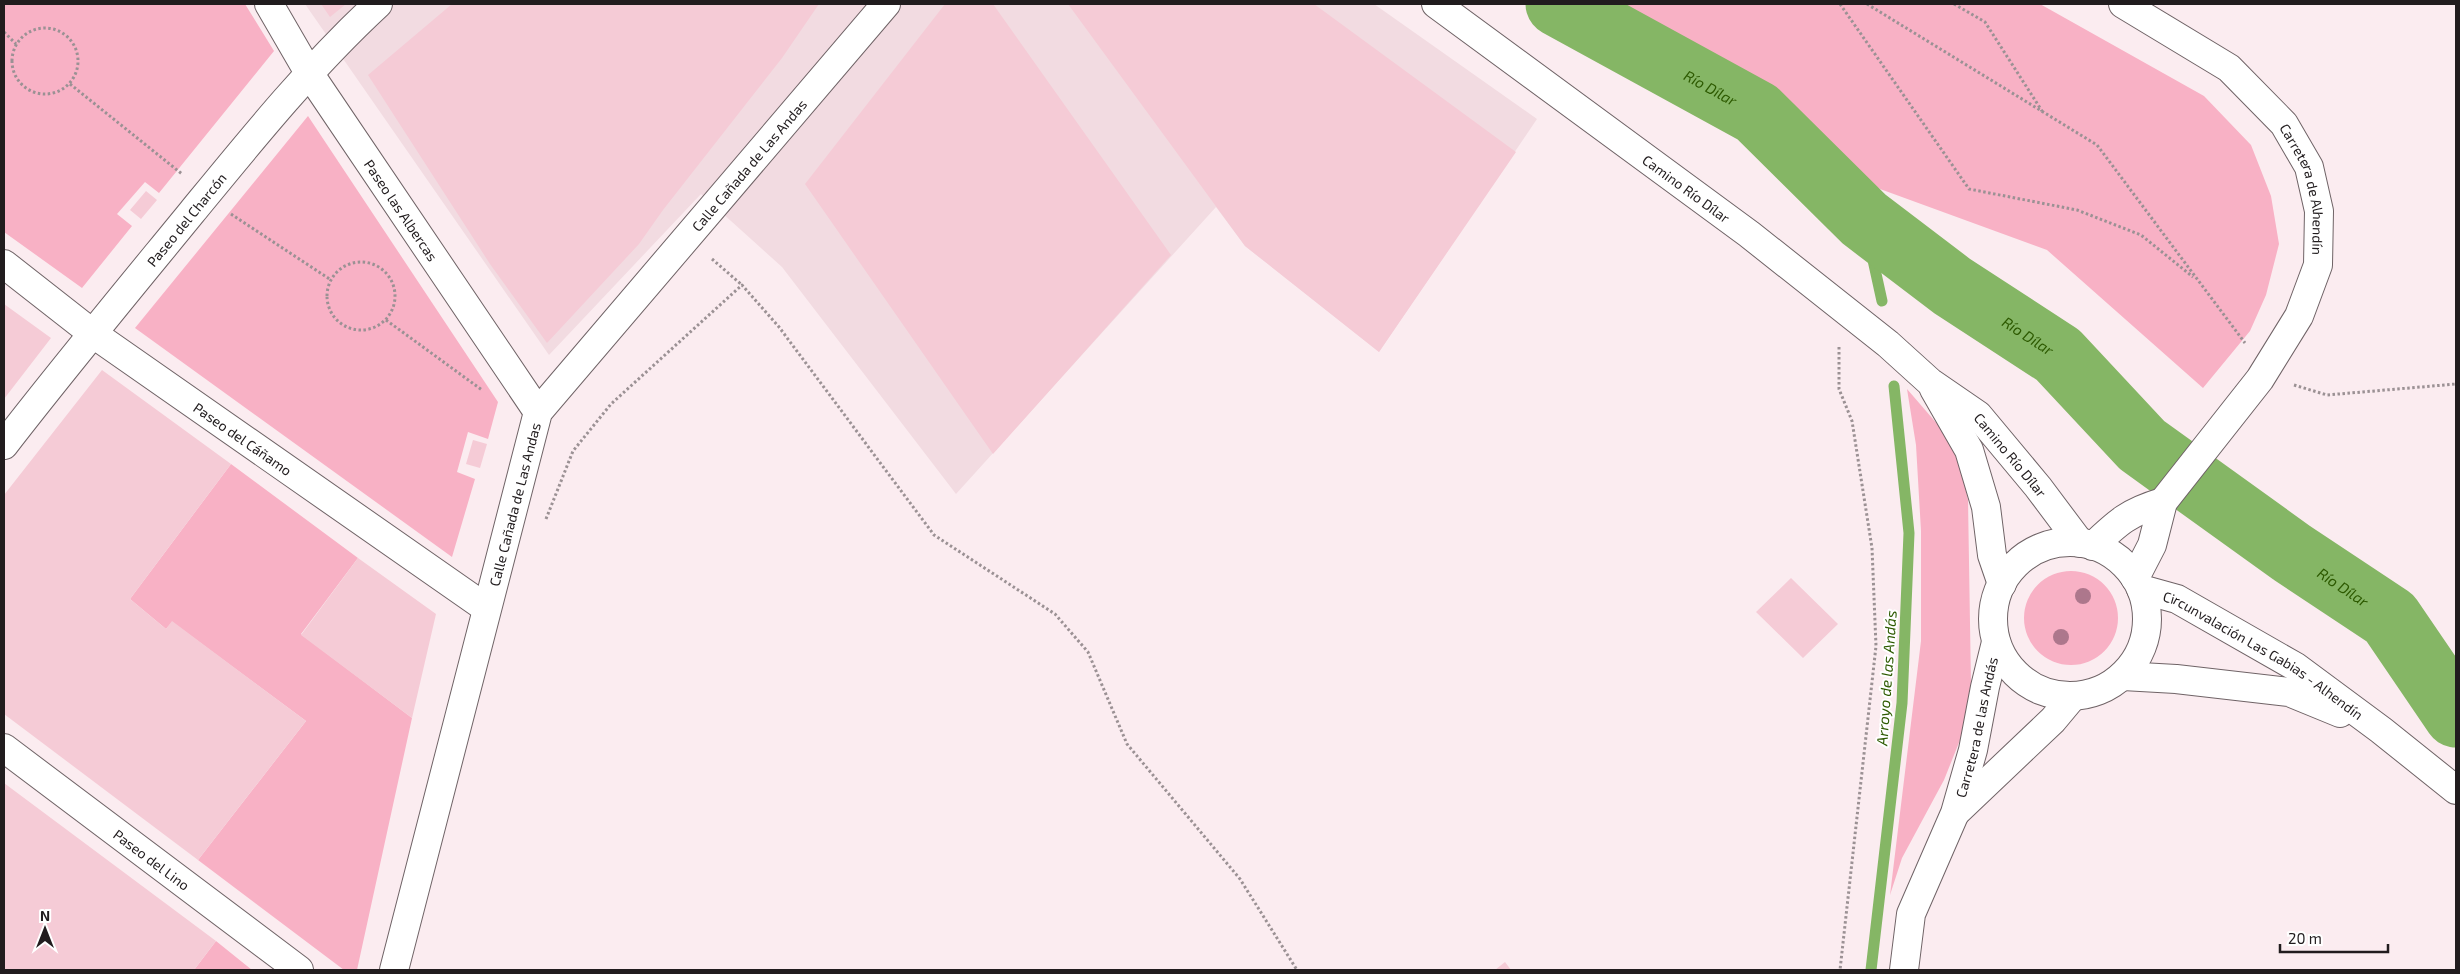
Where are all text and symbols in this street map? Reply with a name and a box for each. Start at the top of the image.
water label: Río Dílar [1681,66,1741,110]
street label: Calle Cañada de Las Andas [688,95,810,234]
street label: Carretera de Alhendín [2277,120,2328,255]
street label: Camino Río Dílar [1640,150,1734,226]
street label: Paseo las Albercas [361,156,442,264]
street label: Paseo del Charcón [143,169,229,270]
water label: Río Dílar [1999,312,2058,359]
street label: Paseo del Cáñamo [191,398,295,479]
street label: Camino Río Dílar [1971,409,2051,500]
street label: Calle Cañada de Las Andas [485,421,543,588]
water label: Río Dílar [2314,564,2373,611]
street label: Circunvalación Las Gabias - Alhendín [2161,587,2367,723]
water label: Arroyo de las Andás [1872,609,1901,747]
street label: Carretera de las Andás [1951,655,2001,799]
street label: Paseo del Lino [110,825,193,893]
north arrow [20,904,70,954]
text: N [40,907,50,924]
scale bar [2280,922,2388,954]
text: 20 m [2288,929,2322,947]

